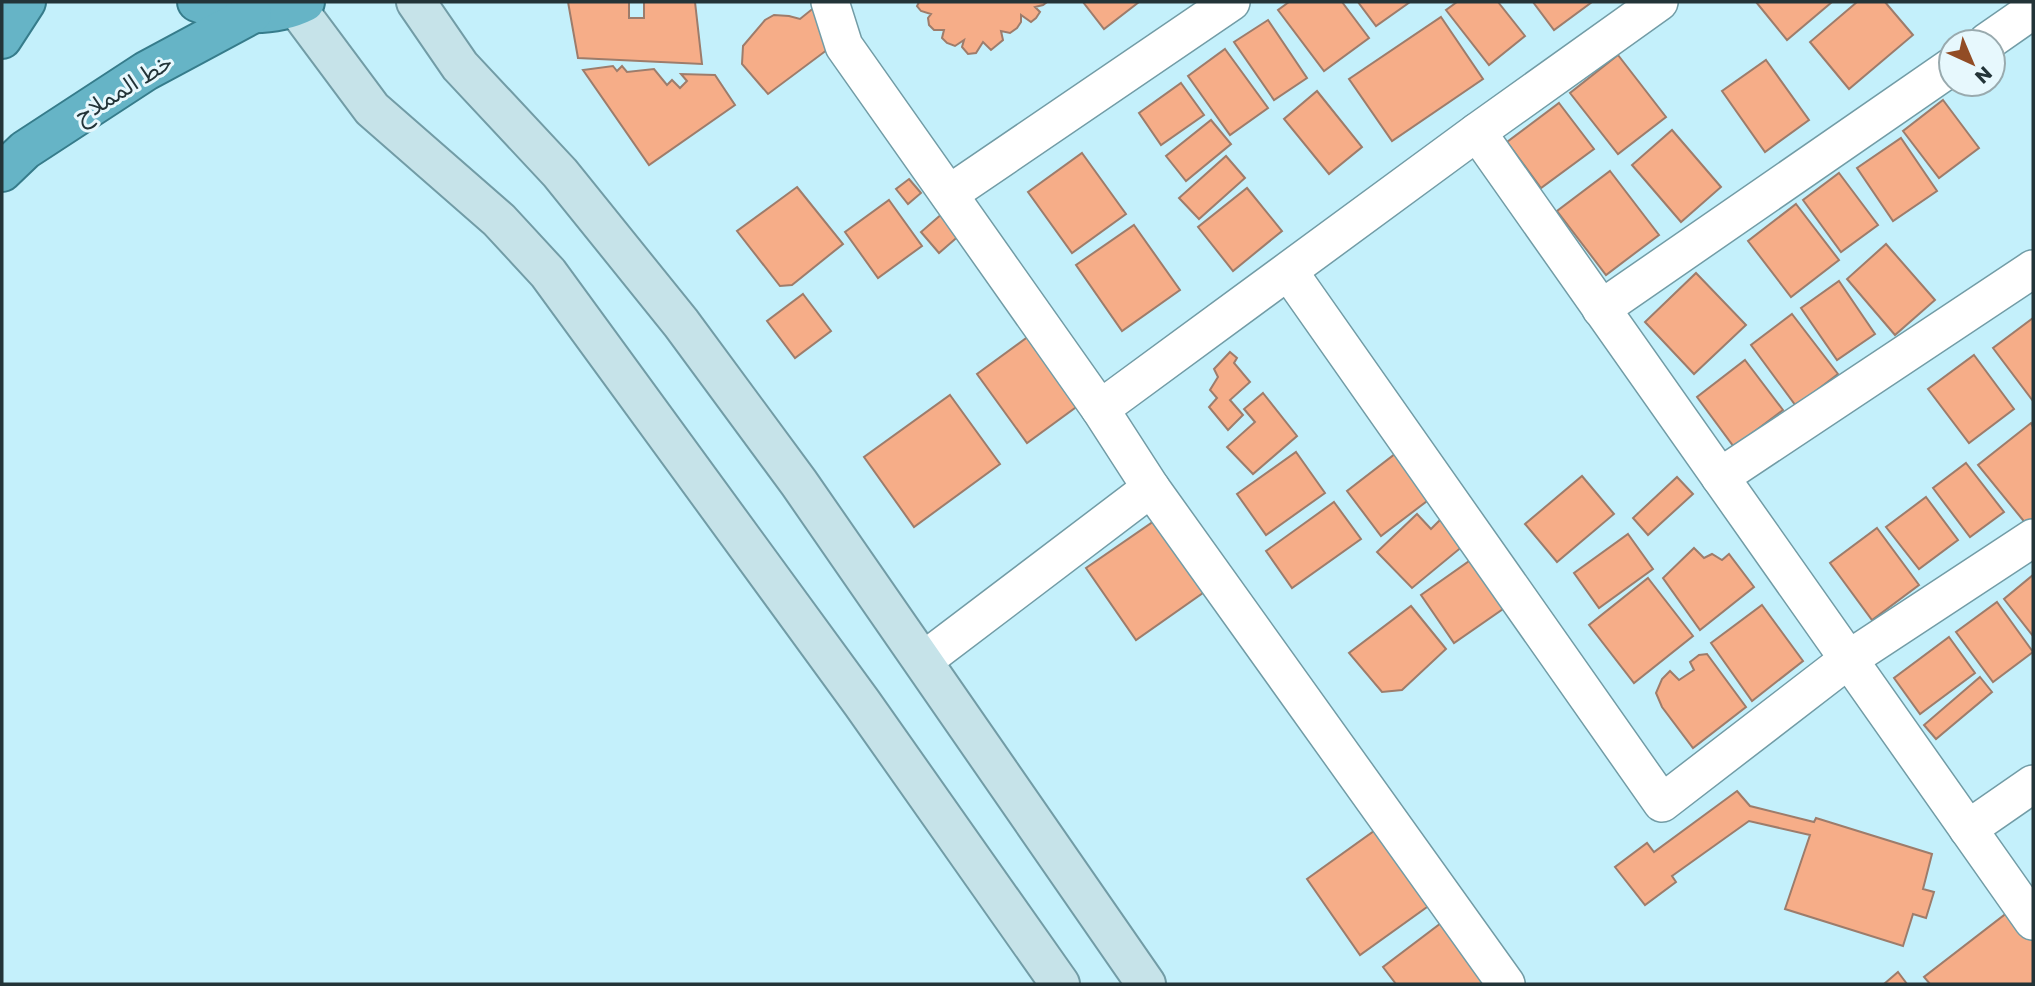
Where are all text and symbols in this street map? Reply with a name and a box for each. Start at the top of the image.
north arrow [1937,28,2007,98]
street label: خط المملاح [68,45,179,132]
text: N [1969,60,1998,90]

